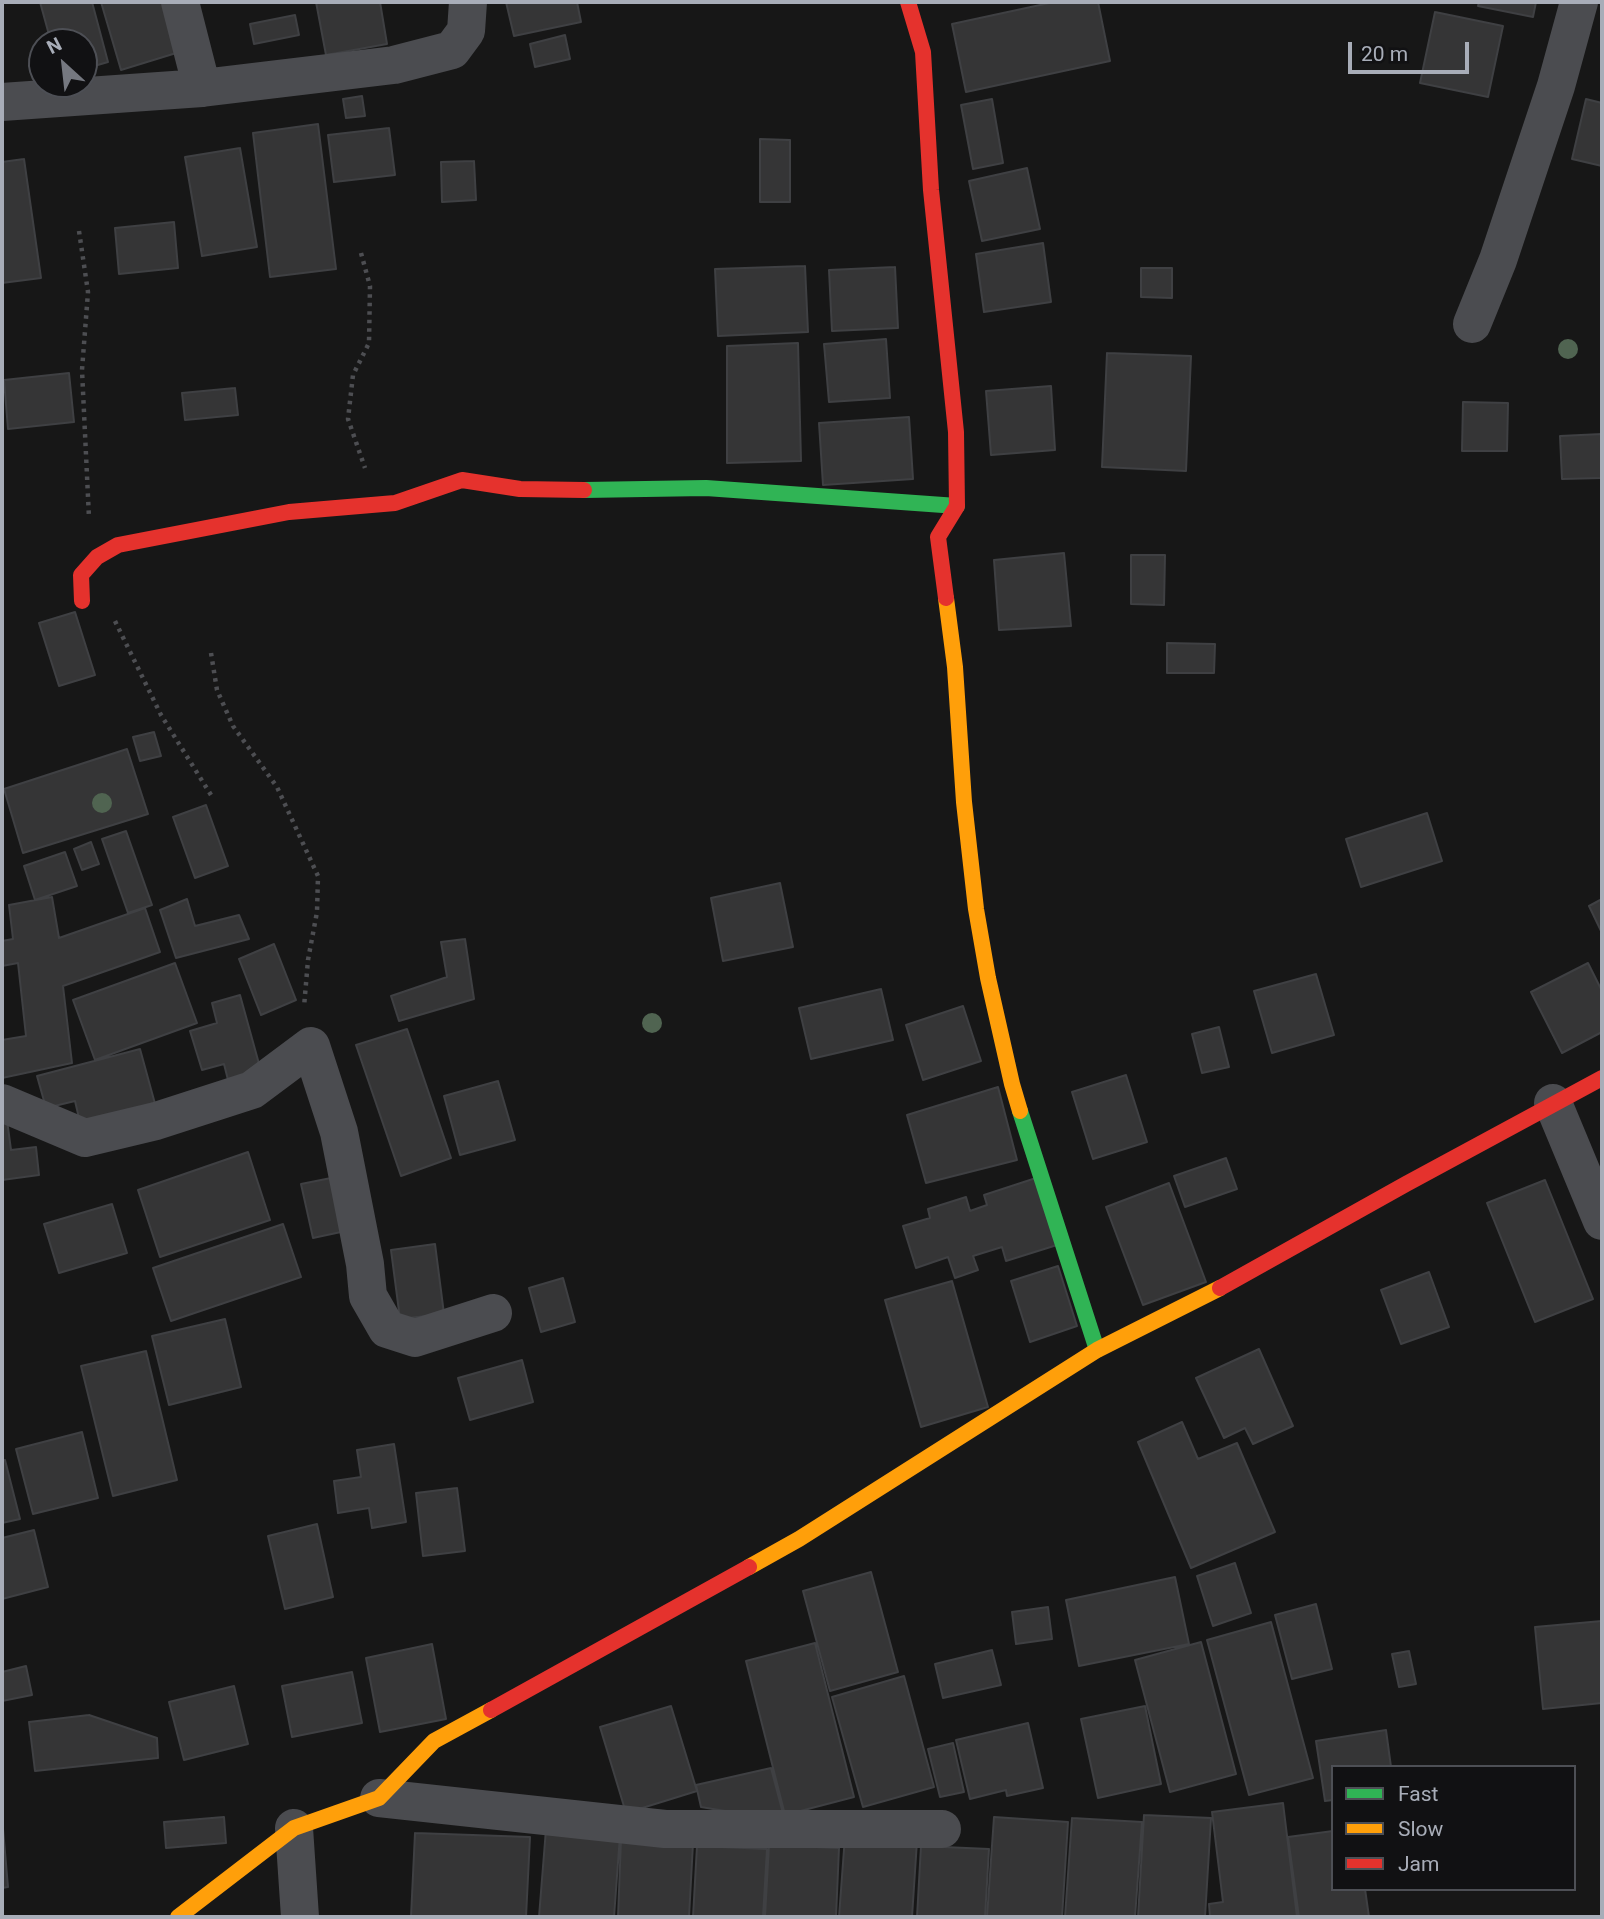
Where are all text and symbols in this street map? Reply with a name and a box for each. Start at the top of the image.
north arrow [28,28,98,98]
scale bar [1352,28,1473,72]
text: N [43,32,65,59]
text: 20 m [1361,42,1408,66]
legend [1331,1765,1576,1891]
text: Fast [1398,1782,1438,1806]
text: Slow [1398,1817,1443,1841]
text: Jam [1398,1852,1439,1876]

